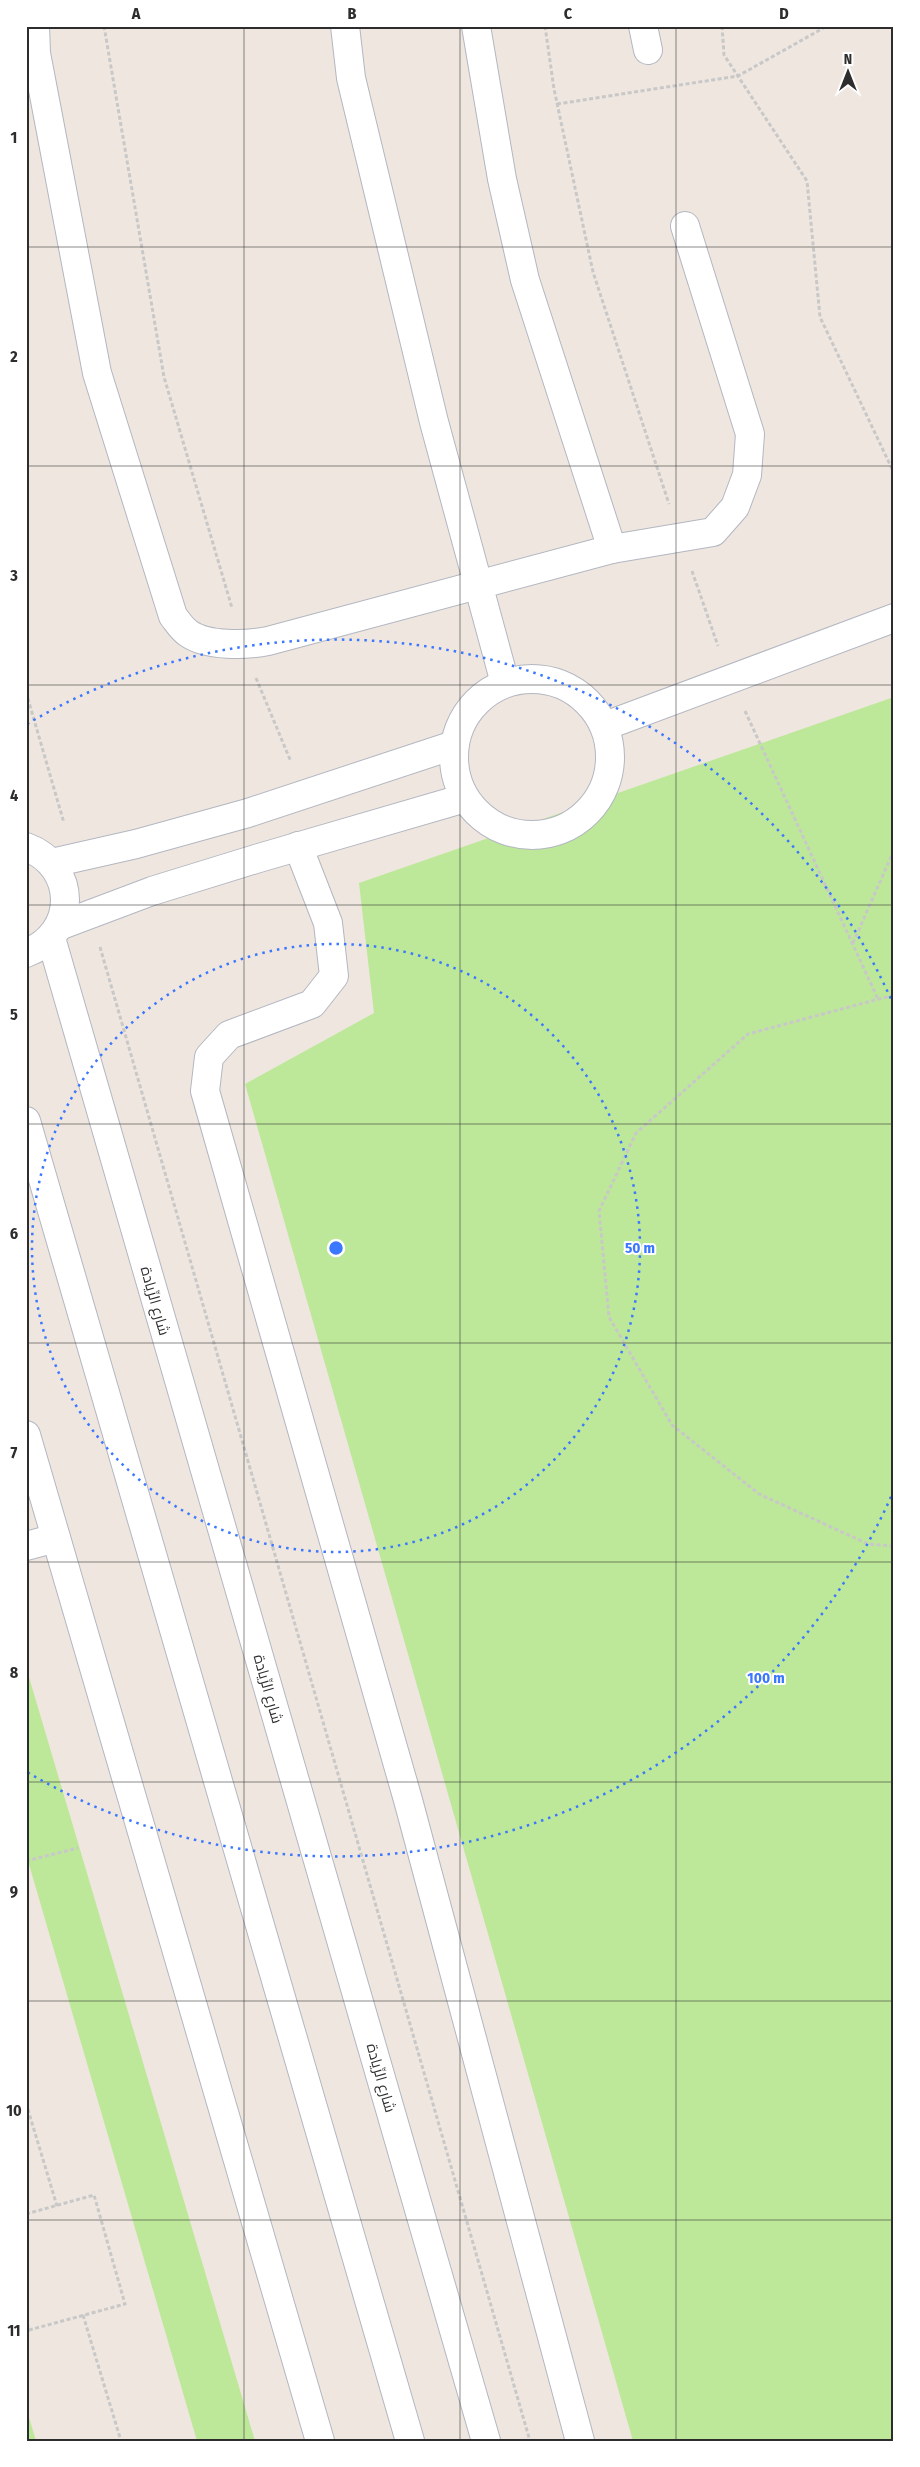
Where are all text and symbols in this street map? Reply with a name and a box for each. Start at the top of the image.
text: A [131,4,141,23]
text: B [348,4,357,23]
text: C [564,4,573,23]
text: D [779,4,789,23]
north arrow [822,48,872,98]
text: N [844,51,852,68]
text: 1 [11,128,17,147]
text: 2 [9,347,18,366]
text: 3 [9,566,18,585]
text: 4 [10,786,18,805]
text: 5 [10,1005,18,1024]
text: 6 [10,1224,18,1243]
centre of rings [327,1239,345,1257]
text: 50 m [625,1239,655,1257]
street label: شارع الرِّيادة [135,1264,173,1338]
text: 7 [11,1443,18,1462]
street label: شارع الرِّيادة [248,1652,286,1726]
text: 8 [10,1663,19,1682]
text: 100 m [747,1669,785,1687]
text: 9 [10,1882,18,1901]
street label: شارع الرِّيادة [361,2041,399,2115]
text: 10 [6,2101,22,2120]
text: 11 [7,2321,21,2340]

